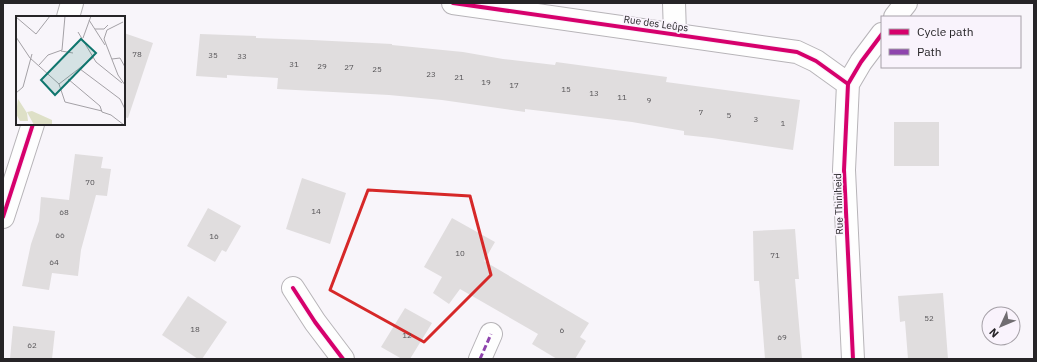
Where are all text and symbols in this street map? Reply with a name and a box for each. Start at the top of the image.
street label: Rue des Leûps [623,13,689,34]
inset map [16,16,125,125]
legend [881,16,1021,68]
text: Cycle path [917,24,974,39]
text: Path [917,44,942,59]
house number: 78 [132,49,142,59]
house number: 35 [208,50,218,60]
house number: 33 [237,51,247,61]
house number: 31 [289,59,299,69]
house number: 29 [317,61,327,71]
house number: 27 [344,62,354,72]
house number: 25 [372,64,382,74]
house number: 23 [426,69,436,79]
house number: 21 [454,72,464,82]
house number: 19 [481,77,491,87]
house number: 17 [509,80,519,90]
house number: 15 [561,84,571,94]
house number: 13 [589,88,599,98]
house number: 11 [617,92,627,102]
house number: 9 [647,95,652,105]
house number: 7 [699,107,704,117]
house number: 5 [727,110,732,120]
house number: 3 [754,114,759,124]
house number: 1 [781,118,786,128]
street label: Rue Thiniheid [831,173,846,235]
house number: 70 [85,177,95,187]
house number: 14 [311,206,321,216]
house number: 68 [59,207,69,217]
house number: 66 [55,230,65,240]
house number: 16 [209,231,219,241]
house number: 10 [455,248,465,258]
house number: 71 [770,250,780,260]
house number: 64 [49,257,59,267]
north arrow [981,306,1021,346]
house number: 52 [924,313,934,323]
house number: 18 [190,324,200,334]
house number: 6 [560,325,565,335]
text: N [986,325,1002,341]
house number: 12 [402,330,412,340]
house number: 69 [777,332,787,342]
house number: 62 [27,340,37,350]

